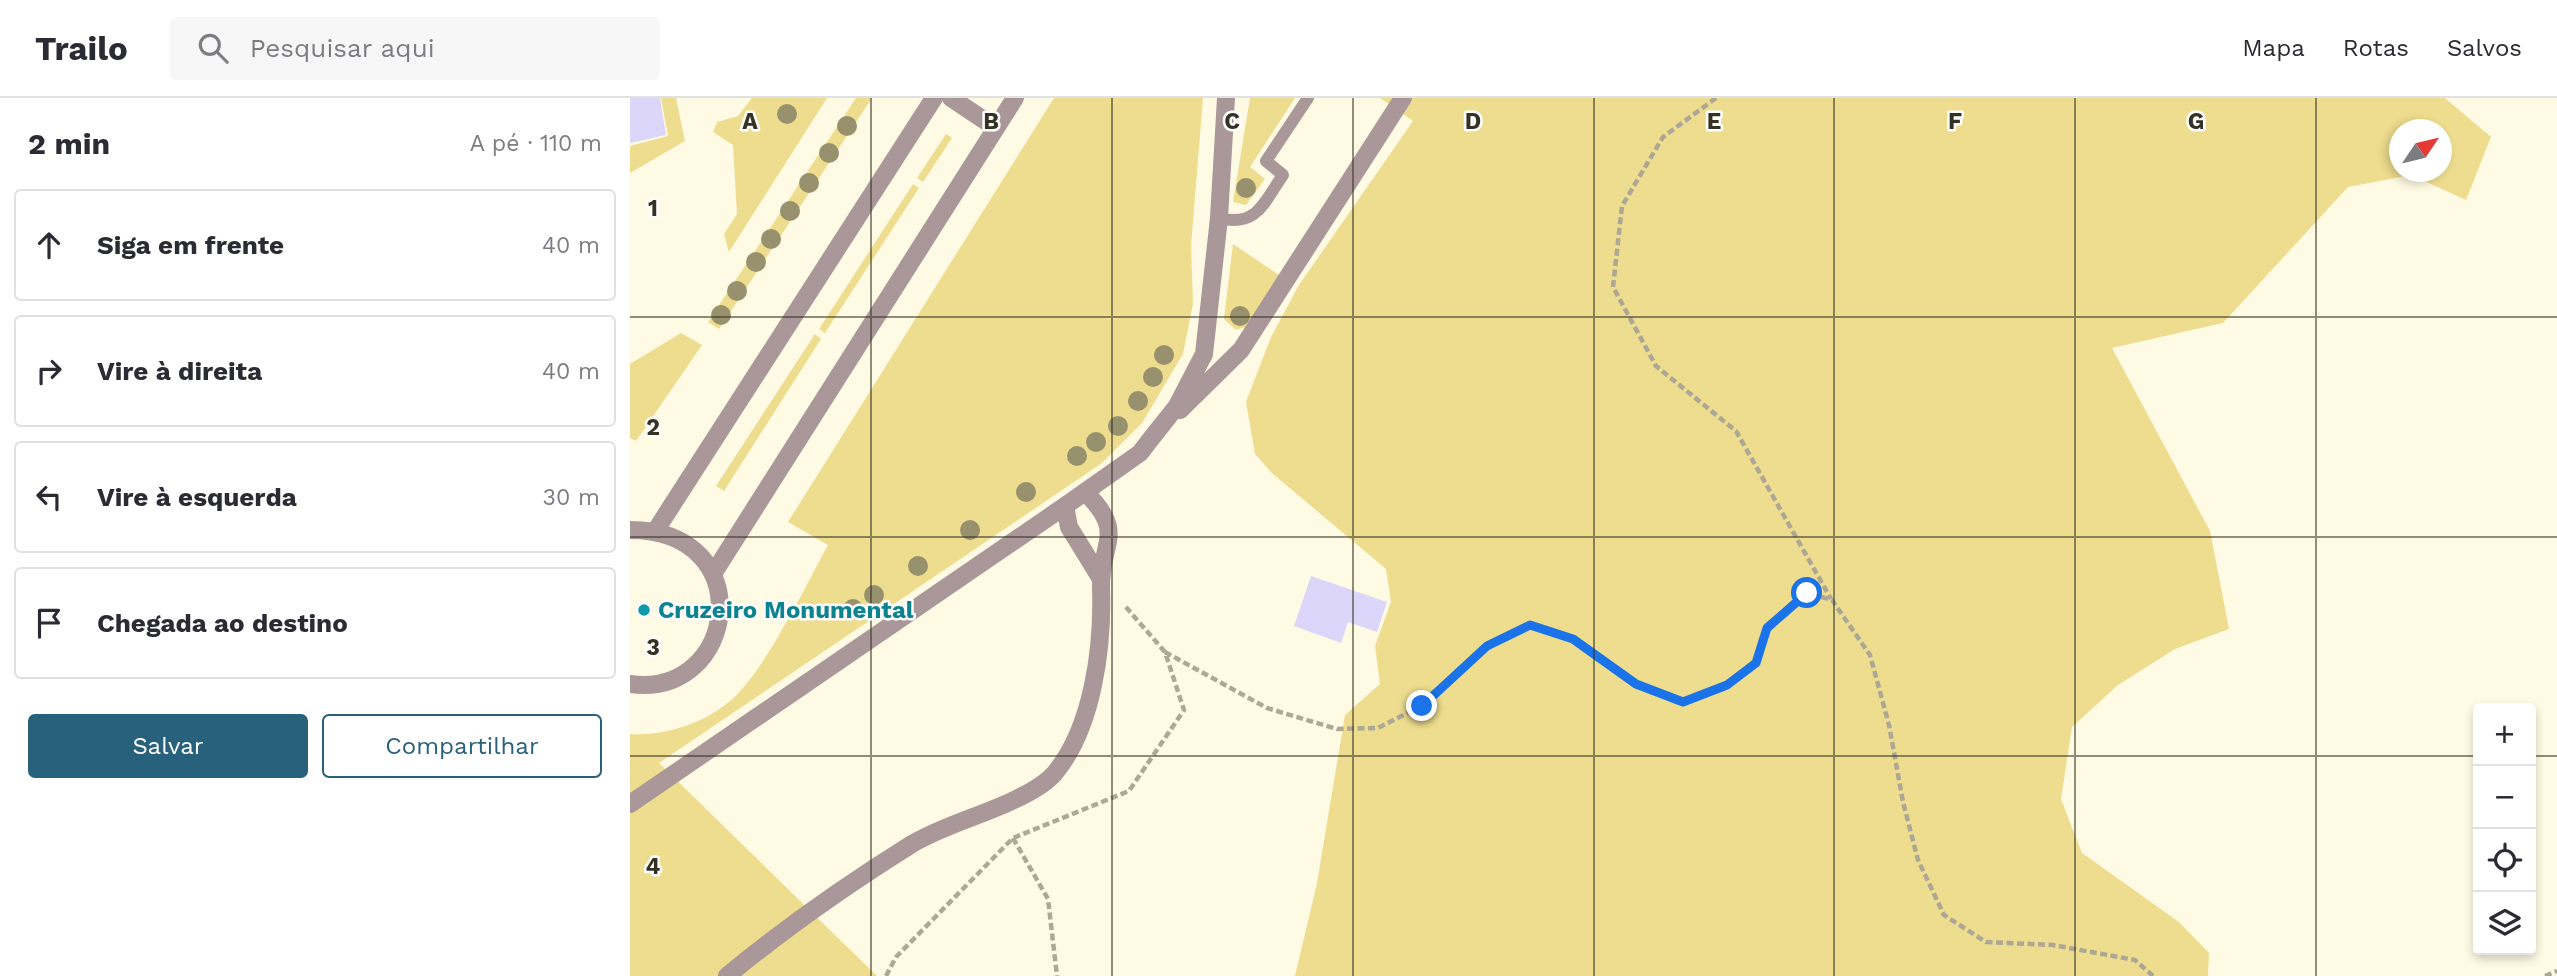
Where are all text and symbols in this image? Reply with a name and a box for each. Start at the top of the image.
search box [170,17,660,80]
text: Trailo [35,29,128,68]
icon: search [194,29,232,67]
text: Pesquisar aqui [250,33,435,63]
text: Mapa [2242,34,2305,62]
text: Rotas [2343,34,2409,62]
text: Salvos [2447,34,2522,62]
text: A [742,108,758,135]
text: B [983,108,999,135]
text: C [1224,108,1240,135]
text: D [1465,108,1481,135]
text: E [1707,108,1721,135]
text: F [1948,108,1962,135]
text: G [2188,108,2204,135]
north arrow [2389,119,2452,182]
text: 2 min [28,126,110,161]
text: A pé · 110 m [470,130,602,157]
text: 1 [648,195,658,222]
icon: ahead [30,226,68,264]
text: Siga em frente [97,230,284,260]
text: 40 m [542,232,600,259]
icon: right [30,352,68,390]
text: Vire à direita [97,356,262,386]
text: 40 m [542,358,600,385]
text: 2 [646,414,660,441]
icon: left [30,478,68,516]
text: Vire à esquerda [97,482,297,512]
text: 30 m [543,484,600,511]
route start [1791,577,1822,608]
place label: Cruzeiro Monumental [658,596,914,624]
marker: Cruzeiro Monumental [636,602,652,618]
icon: arrive [30,604,68,642]
text: Chegada ao destino [97,608,348,638]
text: 3 [646,634,660,661]
route end [1406,690,1437,721]
map controls [2473,703,2536,955]
button: + [2473,703,2536,766]
button: Salvar [28,714,308,778]
button: Compartilhar [322,714,602,778]
button: − [2473,766,2536,829]
button: locate [2473,829,2536,892]
text: 4 [646,853,661,880]
button: layers [2473,892,2536,955]

